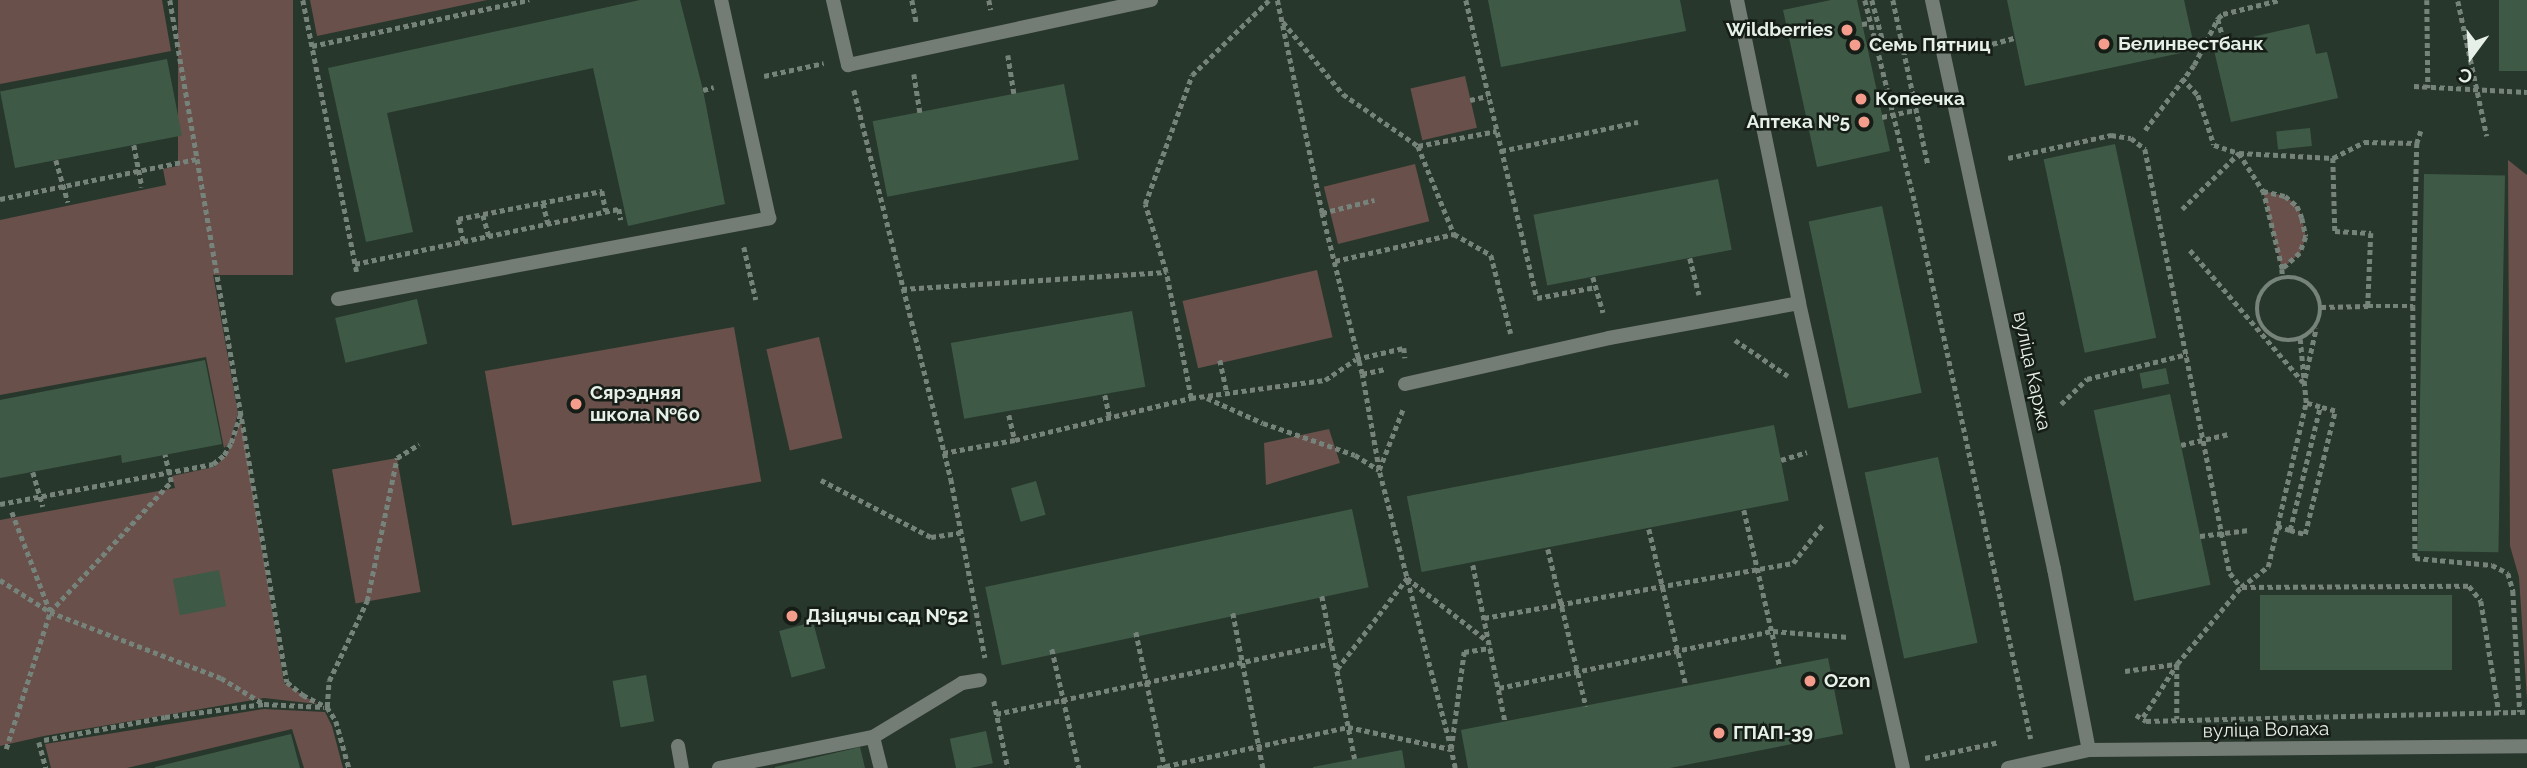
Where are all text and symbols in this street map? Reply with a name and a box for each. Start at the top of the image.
place label: Wildberries [1726,19,1833,41]
north arrow [2436,21,2506,91]
marker: Wildberries [1839,22,1855,38]
place label: Белинвестбанк [2118,33,2264,55]
place label: Семь Пятниц [1869,34,1991,56]
marker: Белинвестбанк [2096,36,2112,52]
marker: Семь Пятниц [1847,37,1863,53]
text: С [2456,64,2475,89]
place label: Копеечка [1875,88,1965,110]
marker: Копеечка [1853,91,1869,107]
place label: Аптека №5 [1746,111,1850,133]
marker: Аптека №5 [1856,114,1872,130]
street label: вуліца Каржа [2008,309,2056,433]
place label: Сярэдняя школа №60 [590,382,700,426]
marker: Сярэдняя школа №60 [568,396,584,412]
place label: Дзіцячы сад №52 [806,605,968,627]
marker: Дзіцячы сад №52 [784,608,800,624]
place label: Ozon [1824,670,1871,692]
marker: Ozon [1802,673,1818,689]
street label: вуліца Волаха [2203,717,2329,743]
place label: ГПАП-39 [1733,722,1813,744]
marker: ГПАП-39 [1711,725,1727,741]

